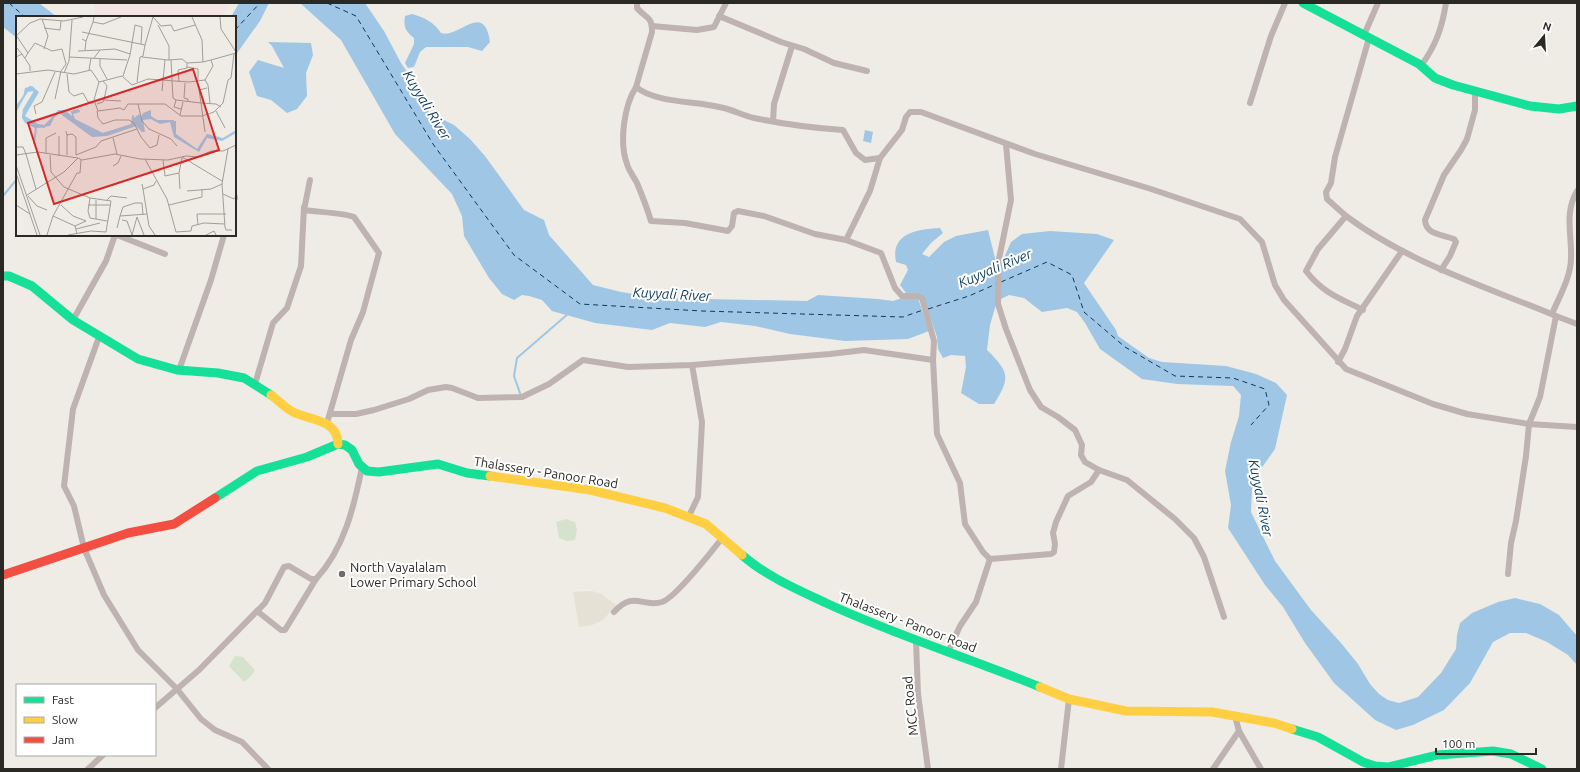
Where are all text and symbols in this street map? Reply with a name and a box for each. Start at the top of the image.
inset map [16,16,236,236]
north arrow [1524,16,1564,56]
text: N [1541,20,1553,33]
water label: Kuyyali River [400,67,454,143]
water label: Kuyyali River [956,245,1035,291]
water label: Kuyyali River [632,284,712,304]
street label: Thalassery - Panoor Road [473,454,619,490]
water label: Kuyyali River [1246,458,1276,539]
place label: North Vayalalam Lower Primary School [350,560,477,589]
marker: North Vayalalam Lower Primary School [337,569,347,579]
street label: Thalassery - Panoor Road [837,589,979,655]
street label: MCC Road [900,675,920,737]
legend [16,684,156,756]
text: Fast [52,693,74,706]
text: Slow [52,713,78,726]
scale bar [1436,730,1536,756]
text: Jam [52,733,74,746]
text: 100 m [1442,737,1475,750]

